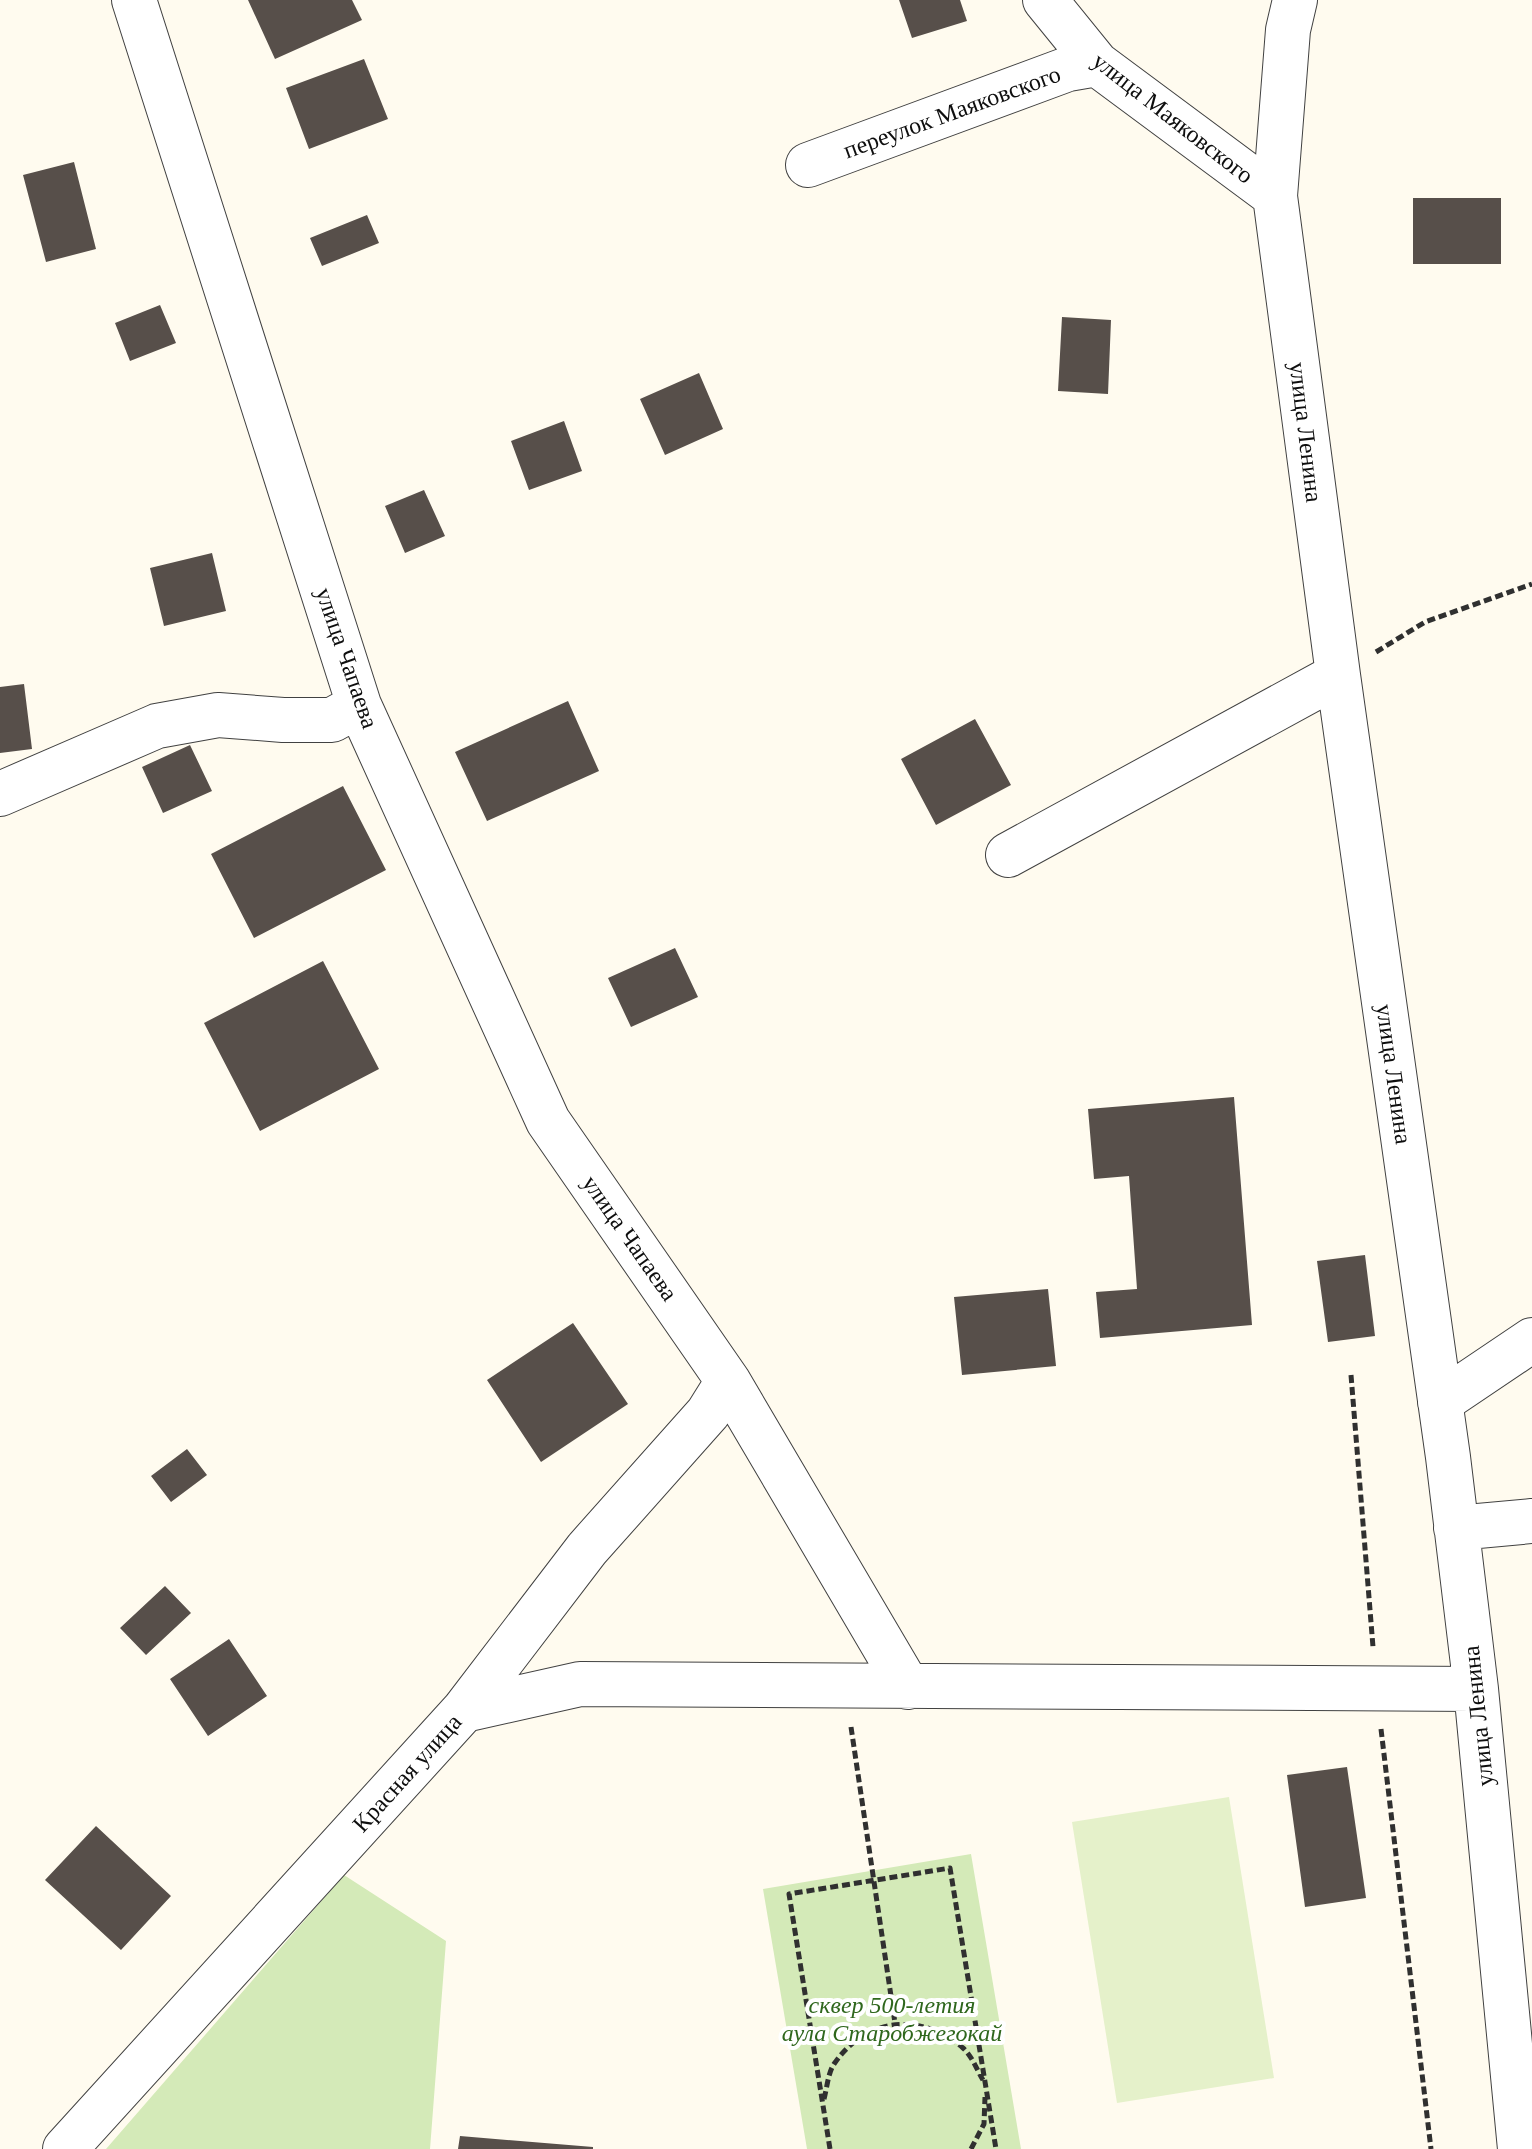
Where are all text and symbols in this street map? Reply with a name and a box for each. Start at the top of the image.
street label: улица Маяковского [1088,47,1258,189]
street label: переулок Маяковского [840,61,1064,163]
street label: улица Ленина [1284,360,1328,504]
street label: улица Чапаева [311,584,383,732]
street label: улица Ленина [1371,1002,1417,1146]
street label: улица Чапаева [577,1170,683,1306]
street label: улица Ленина [1458,1644,1498,1788]
street label: Красная улица [347,1709,467,1837]
park label: сквер 500-летия аула Старобжегокай [782,1992,1002,2046]

